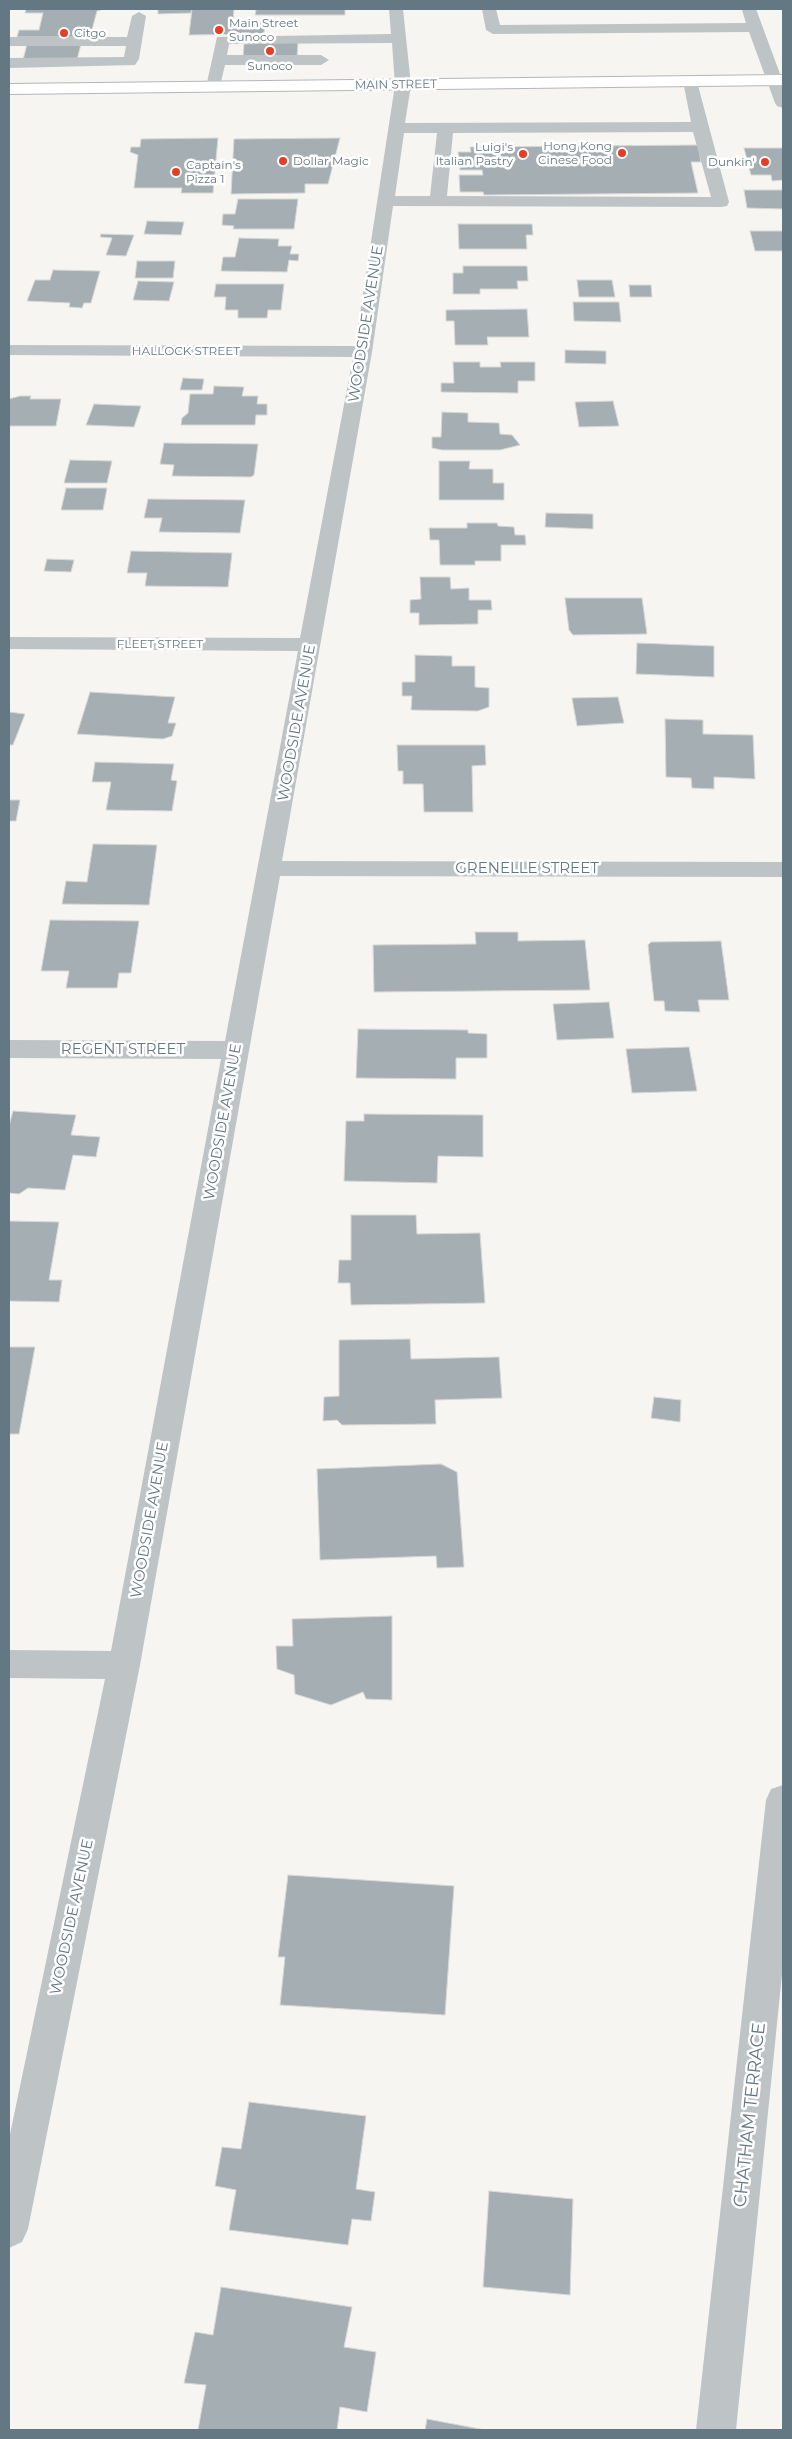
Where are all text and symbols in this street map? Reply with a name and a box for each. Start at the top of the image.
place label: Main Street Sunoco [229,16,298,44]
marker: Main Street Sunoco [213,24,225,36]
place label: Citgo [74,26,106,40]
marker: Citgo [58,27,70,39]
marker: Sunoco [264,45,276,57]
place label: Sunoco [247,59,293,73]
street label: MAIN STREET [355,77,437,93]
place label: Hong Kong Cinese Food [538,139,612,167]
place label: Luigi's Italian Pastry [435,140,513,168]
marker: Hong Kong Cinese Food [616,147,628,159]
marker: Luigi's Italian Pastry [517,148,529,160]
place label: Dollar Magic [293,154,369,168]
marker: Dollar Magic [277,155,289,167]
place label: Dunkin' [708,155,755,169]
marker: Dunkin' [759,156,771,168]
place label: Captain's Pizza 1 [186,158,241,186]
marker: Captain's Pizza 1 [170,166,182,178]
street label: WOODSIDE AVENUE [345,244,387,404]
street label: HALLOCK STREET [132,344,240,358]
street label: FLEET STREET [117,637,203,651]
street label: WOODSIDE AVENUE [274,643,320,803]
street label: GRENELLE STREET [455,860,599,878]
street label: REGENT STREET [61,1041,185,1059]
street label: WOODSIDE AVENUE [200,1042,246,1202]
street label: WOODSIDE AVENUE [127,1440,173,1600]
street label: WOODSIDE AVENUE [47,1838,97,1996]
street label: CHATHAM TERRACE [730,2022,770,2208]

